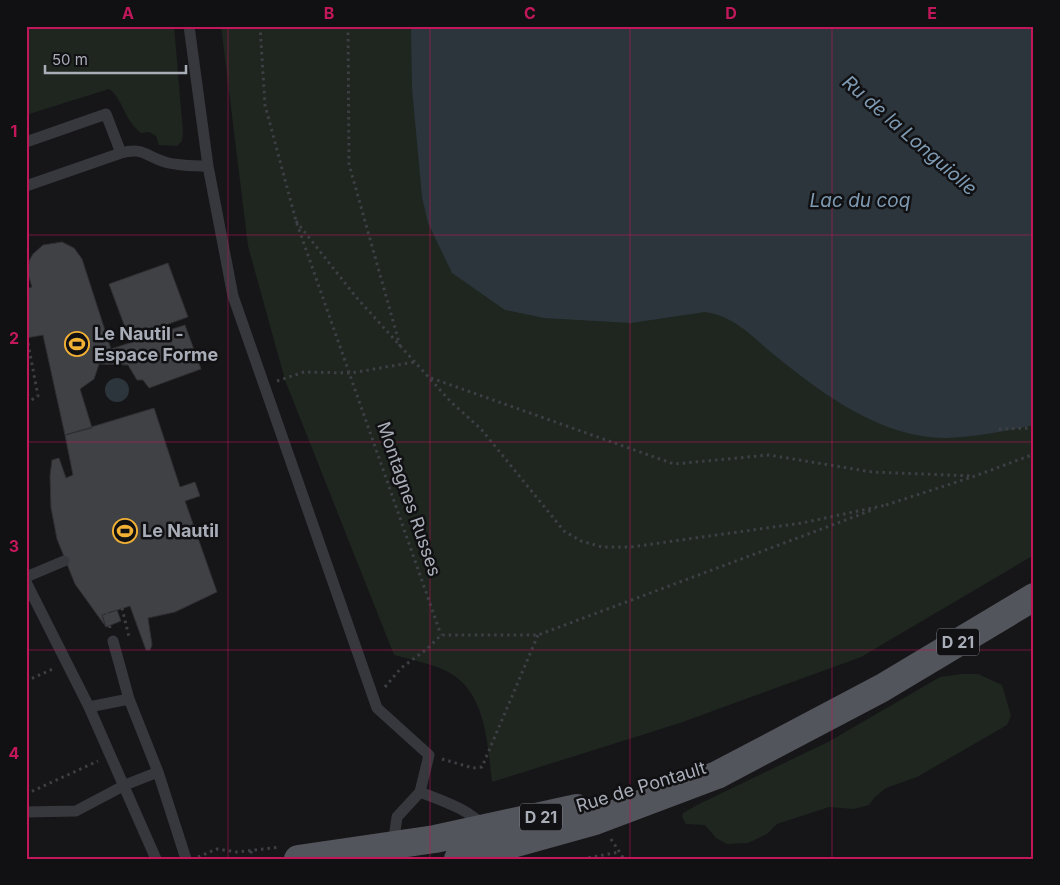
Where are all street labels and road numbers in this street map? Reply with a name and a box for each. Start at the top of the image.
street label: Montagnes Russes [373,419,446,579]
road number: D 21 [937,628,979,656]
street label: Rue de Pontault [574,757,708,816]
road number: D 21 [520,804,562,830]

